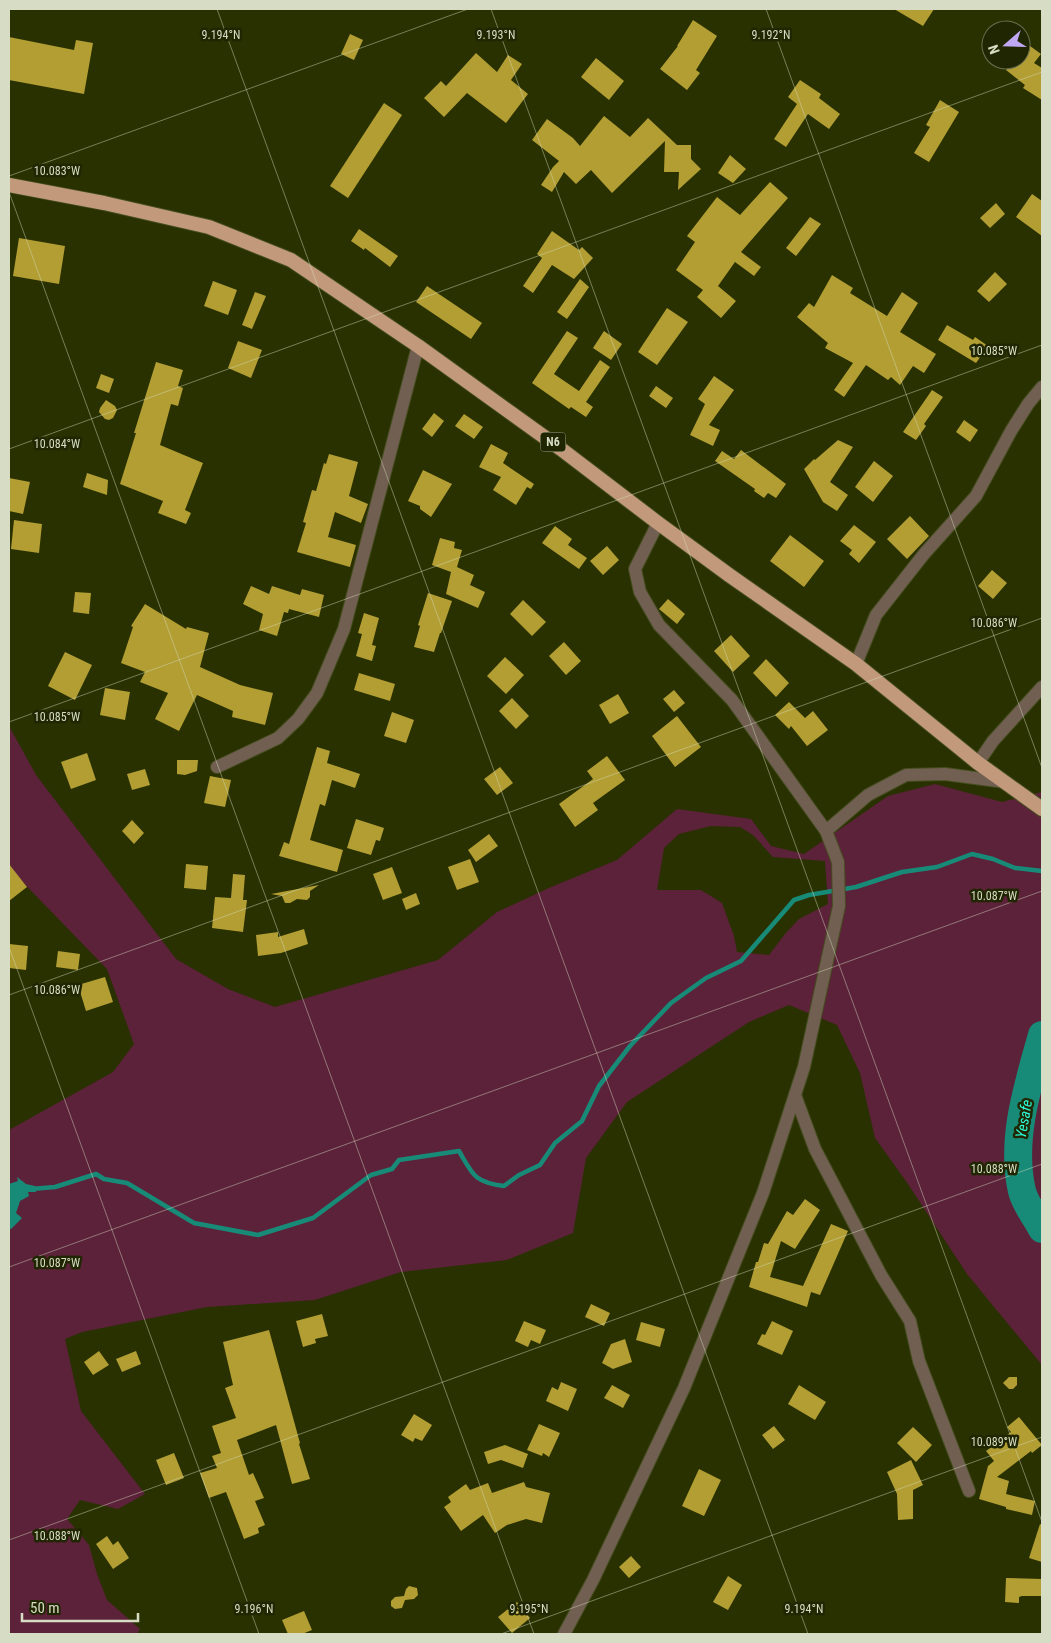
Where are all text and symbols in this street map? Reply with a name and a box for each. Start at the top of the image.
north arrow [981,20,1031,70]
text: 9.194°N [202,28,240,42]
text: 9.193°N [477,28,515,42]
text: 9.192°N [752,28,790,42]
text: N [985,43,1003,56]
text: 10.083°W [34,164,80,178]
text: 10.085°W [971,344,1017,358]
road number: N6 [540,432,566,452]
text: 10.084°W [34,437,80,451]
text: 10.086°W [971,616,1017,630]
text: 10.085°W [34,710,80,724]
text: 10.087°W [971,889,1017,903]
text: 10.086°W [34,983,80,997]
water label: Yesafe [1012,1098,1036,1140]
text: 10.088°W [971,1162,1017,1176]
text: 10.087°W [34,1256,80,1270]
text: 10.089°W [971,1435,1017,1449]
text: 10.088°W [34,1529,80,1543]
scale bar [22,1590,139,1622]
text: 50 m [30,1599,60,1617]
text: 9.196°N [235,1602,273,1616]
text: 9.195°N [510,1602,548,1616]
text: 9.194°N [785,1602,823,1616]

